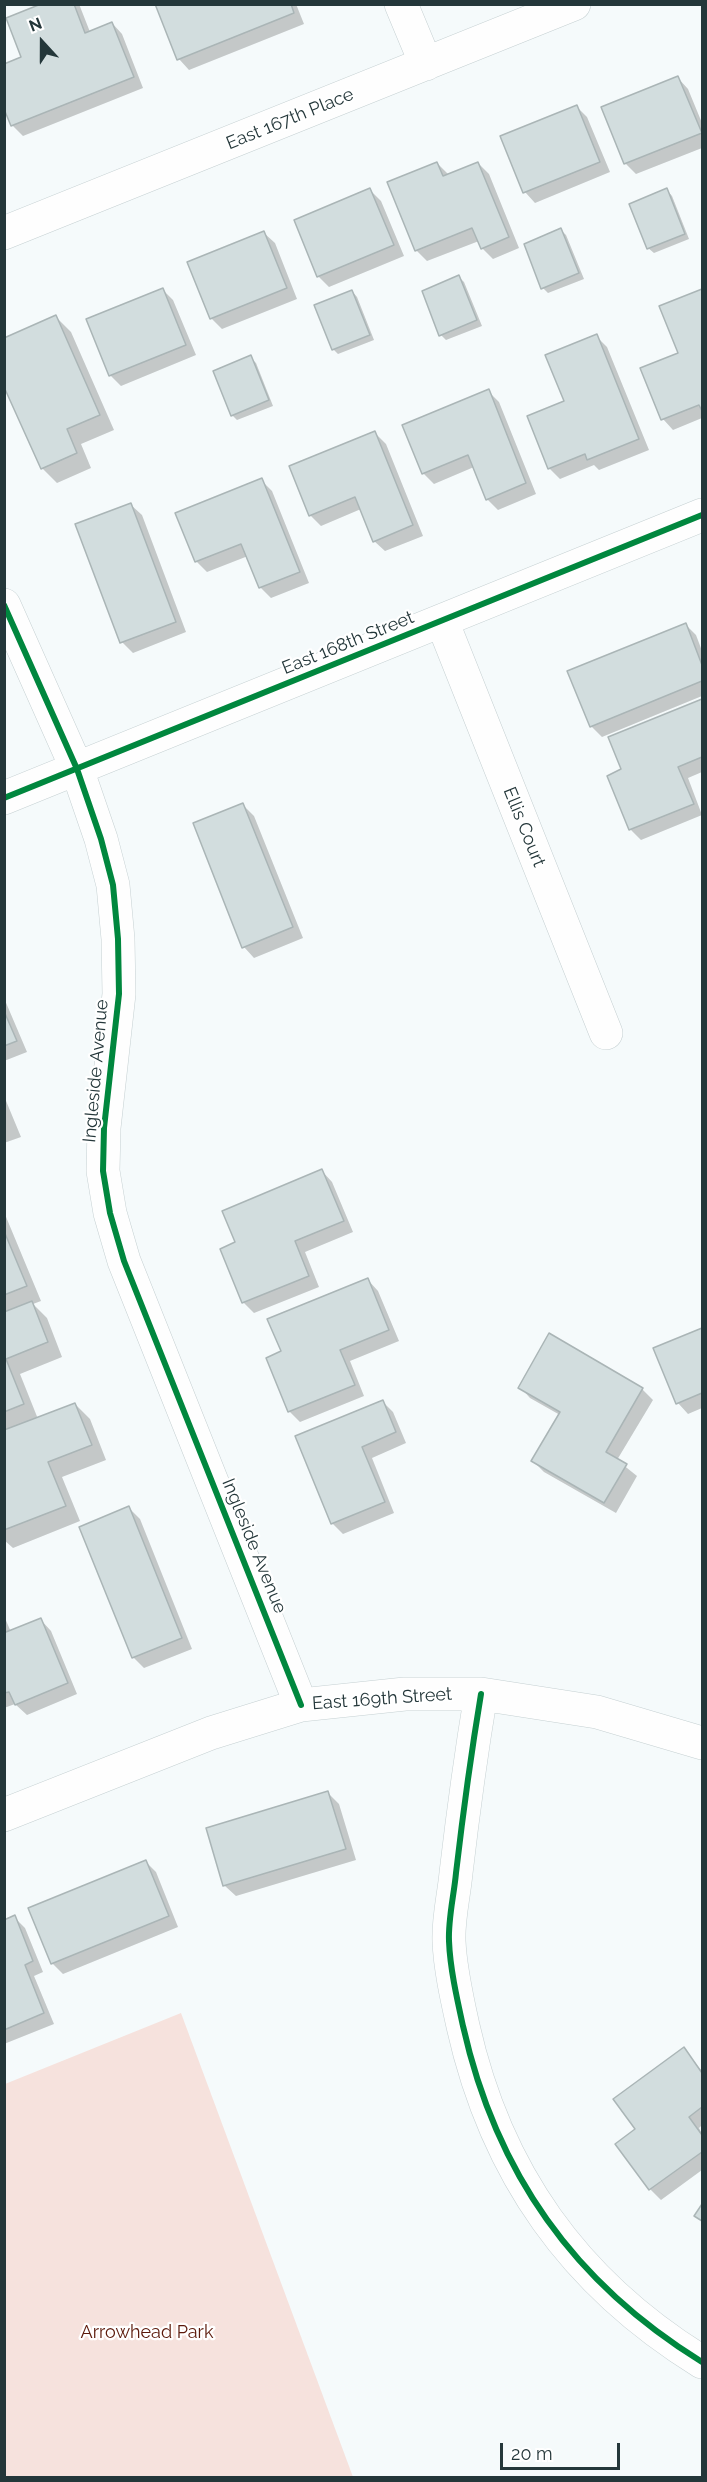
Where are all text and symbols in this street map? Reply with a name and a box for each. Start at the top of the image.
north arrow [12,12,72,72]
text: N [26,14,44,36]
street label: East 167th Place [223,84,357,154]
street label: East 168th Street [279,607,417,679]
street label: Ellis Court [498,784,550,870]
street label: Ingleside Avenue [79,998,113,1144]
street label: Ingleside Avenue [217,1475,291,1617]
street label: East 169th Street [311,1683,453,1715]
park label: Arrowhead Park [81,2322,213,2344]
scale bar [503,2431,623,2469]
text: 20 m [511,2443,553,2464]

